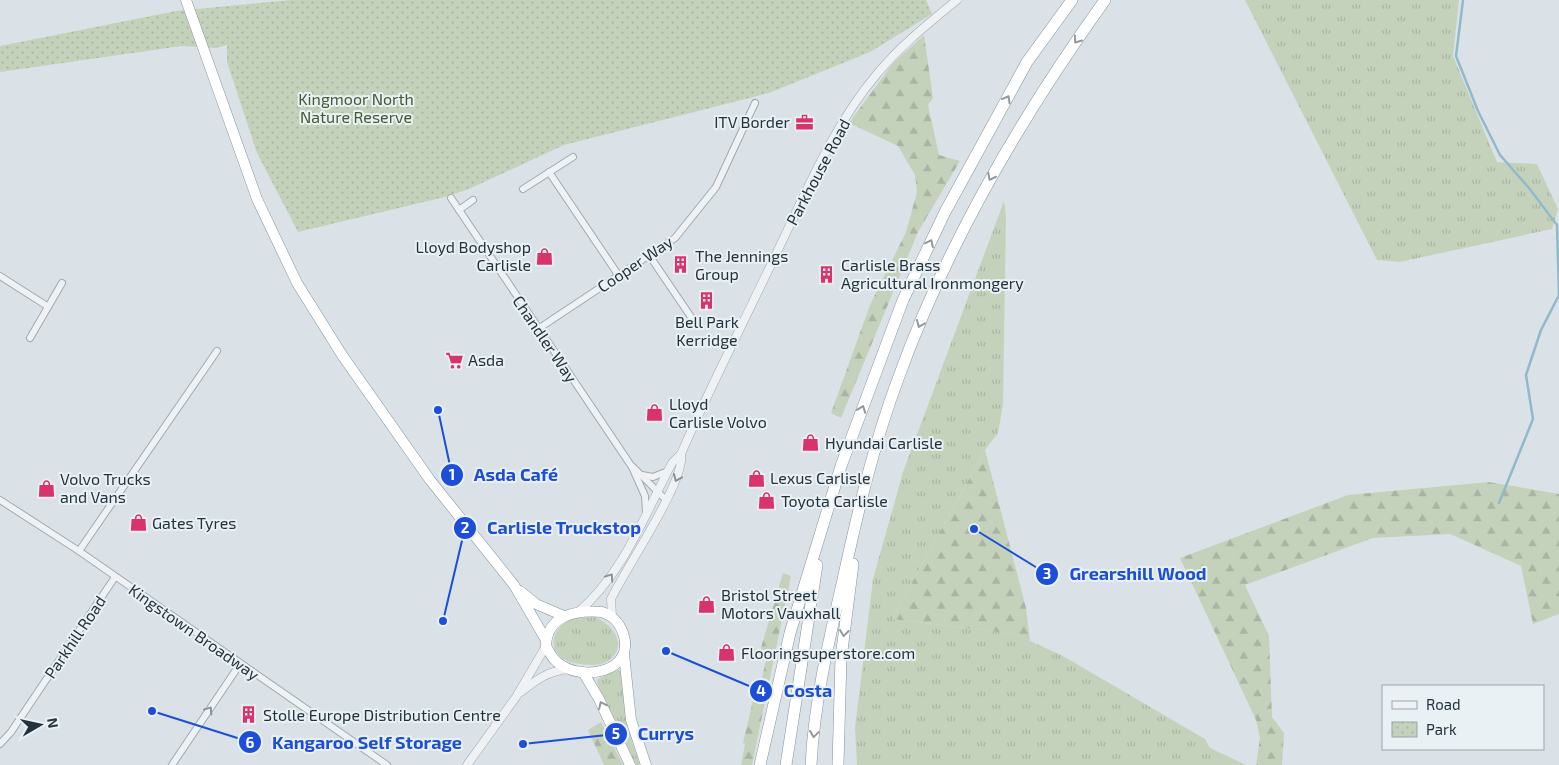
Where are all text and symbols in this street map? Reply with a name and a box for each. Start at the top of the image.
one-way arrow [1074,34,1083,43]
park label: Kingmoor North Nature Reserve [298,89,414,126]
one-way arrow [1001,96,1011,105]
place label: ITV Border [714,112,791,131]
office icon: ITV Border [794,112,814,132]
street label: Parkhouse Road [782,115,853,228]
one-way arrow [987,172,997,181]
street label: Cooper Way [593,231,676,296]
place label: Lloyd Bodyshop Carlisle [415,237,531,274]
one-way arrow [924,239,935,248]
shop icon: Lloyd Bodyshop Carlisle [535,246,555,266]
place label: The Jennings Group [695,246,788,283]
building icon: The Jennings Group [671,255,691,275]
place label: Carlisle Brass Agricultural Ironmongery [841,255,1024,292]
building icon: Carlisle Brass Agricultural Ironmongery [817,264,837,284]
building icon: Bell Park Kerridge [697,291,717,311]
street label: Chandler Way [509,292,582,386]
place label: Bell Park Kerridge [675,312,739,349]
one-way arrow [916,319,926,327]
supermarket icon: Asda [444,350,464,370]
place label: Asda [468,350,504,369]
place label: Lloyd Carlisle Volvo [669,394,767,431]
shop icon: Lloyd Carlisle Volvo [645,403,665,423]
one-way arrow [856,405,866,414]
shop icon: Hyundai Carlisle [801,433,821,453]
place label: Hyundai Carlisle [825,433,943,452]
callout: Asda Café [439,458,569,491]
text: Asda Café [474,463,558,485]
text: 1 [449,465,455,483]
shop icon: Lexus Carlisle [746,468,766,488]
place label: Lexus Carlisle [770,468,871,487]
place label: Volvo Trucks and Vans [60,469,151,506]
one-way arrow [672,473,683,482]
shop icon: Volvo Trucks and Vans [36,478,56,498]
shop icon: Toyota Carlisle [757,491,777,511]
place label: Toyota Carlisle [781,491,888,510]
callout: Carlisle Truckstop [452,511,652,544]
shop icon: Gates Tyres [128,513,148,533]
place label: Gates Tyres [152,513,236,532]
text: Carlisle Truckstop [487,516,641,538]
text: 2 [461,518,470,536]
callout: Grearshill Wood [1034,557,1217,590]
text: Grearshill Wood [1069,562,1207,584]
text: 3 [1043,564,1051,582]
one-way arrow [604,574,613,583]
street label: Kingstown Broadway [126,579,263,684]
place label: Bristol Street Motors Vauxhall [721,585,840,622]
street label: Parkhill Road [40,592,109,682]
shop icon: Bristol Street Motors Vauxhall [697,594,717,614]
one-way arrow [840,628,850,637]
shop icon: Flooringsuperstore.com [717,643,737,663]
place label: Flooringsuperstore.com [741,643,915,662]
callout: Costa [749,674,842,707]
text: Costa [784,679,832,701]
text: 4 [756,681,766,699]
legend [1382,685,1544,750]
text: Road [1426,695,1461,713]
north arrow [15,700,65,750]
one-way arrow [597,701,608,710]
building icon: Stolle Europe Distribution Centre [239,705,259,725]
place label: Stolle Europe Distribution Centre [263,705,501,724]
one-way arrow [203,706,212,716]
text: N [44,717,63,729]
callout: Currys [603,717,705,750]
text: Park [1426,720,1457,738]
text: Currys [638,722,694,744]
text: 5 [612,724,620,742]
callout: Kangaroo Self Storage [237,726,473,759]
one-way arrow [809,730,820,738]
text: Kangaroo Self Storage [272,731,462,753]
text: 6 [246,733,255,751]

